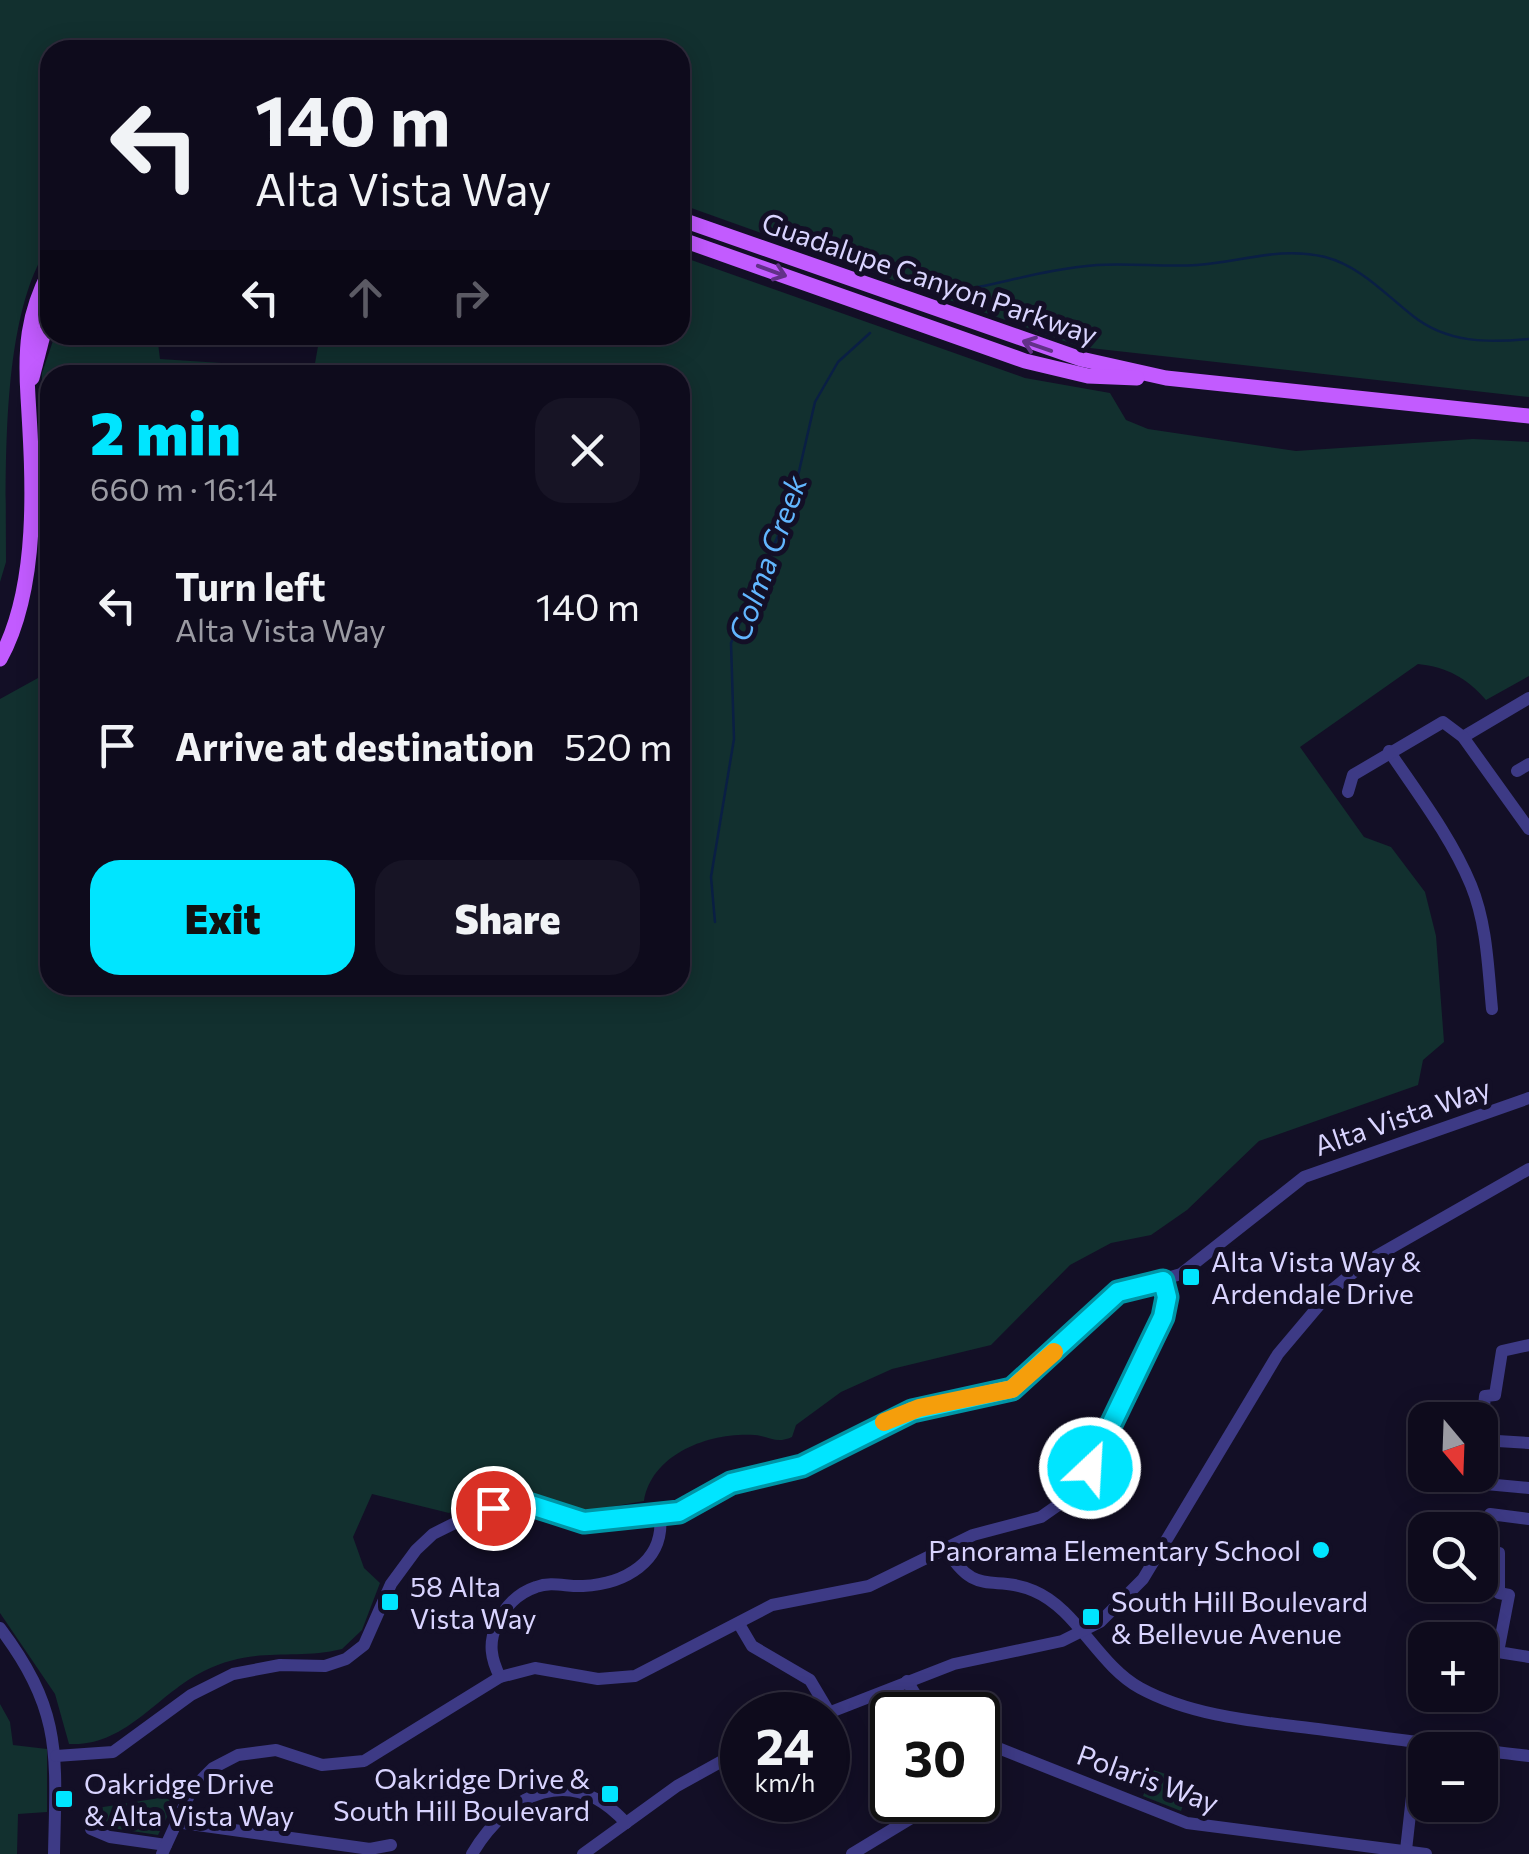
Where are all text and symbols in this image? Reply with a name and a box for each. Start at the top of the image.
text: 140 m [255,75,451,160]
icon: left [90,80,220,210]
text: Alta Vista Way [255,160,551,215]
street label: Guadalupe Canyon Parkway [758,205,1102,351]
one-way arrow [755,263,786,281]
icon: left [233,270,288,325]
icon: ahead [338,270,393,325]
icon: right [443,270,498,325]
one-way arrow [1022,335,1054,353]
text: 2 min [90,394,241,467]
button: close [535,398,640,503]
text: 660 m · 16:14 [90,468,277,508]
water label: Colma Creek [719,469,813,646]
text: Turn left [175,562,326,609]
icon: left [90,578,145,633]
text: 140 m [536,582,640,629]
text: Alta Vista Way [175,609,386,649]
icon: arrive [90,718,145,773]
text: Arrive at destination [175,722,534,769]
text: 520 m [564,722,672,769]
button: Exit [90,860,355,975]
button: Share [375,860,640,975]
street label: Alta Vista Way [1309,1070,1495,1162]
place label: Alta Vista Way & Ardendale Drive [1211,1244,1422,1310]
marker: Alta Vista Way & Ardendale Drive [1180,1266,1202,1288]
north arrow [1408,1402,1498,1492]
map controls [1408,1402,1498,1822]
position arrow [1038,1416,1142,1520]
pin [451,1466,536,1551]
icon: arrive [466,1481,521,1536]
button: search [1408,1512,1498,1602]
place label: Panorama Elementary School [928,1533,1301,1567]
marker: Panorama Elementary School [1310,1539,1332,1561]
place label: 58 Alta Vista Way [410,1569,536,1635]
place label: South Hill Boulevard & Bellevue Avenue [1111,1584,1368,1650]
marker: 58 Alta Vista Way [379,1591,401,1613]
marker: South Hill Boulevard & Bellevue Avenue [1080,1606,1102,1628]
button: + [1408,1622,1498,1712]
speed limit sign: 30 [870,1692,1000,1822]
text: 24 [756,1714,814,1775]
button: − [1408,1732,1498,1822]
street label: Polaris Way [1073,1737,1223,1819]
place label: Oakridge Drive & South Hill Boulevard [333,1761,590,1827]
place label: Oakridge Drive & Alta Vista Way [84,1766,294,1832]
text: km/h [755,1767,815,1797]
marker: Oakridge Drive & South Hill Boulevard [599,1783,621,1805]
marker: Oakridge Drive & Alta Vista Way [53,1788,75,1810]

